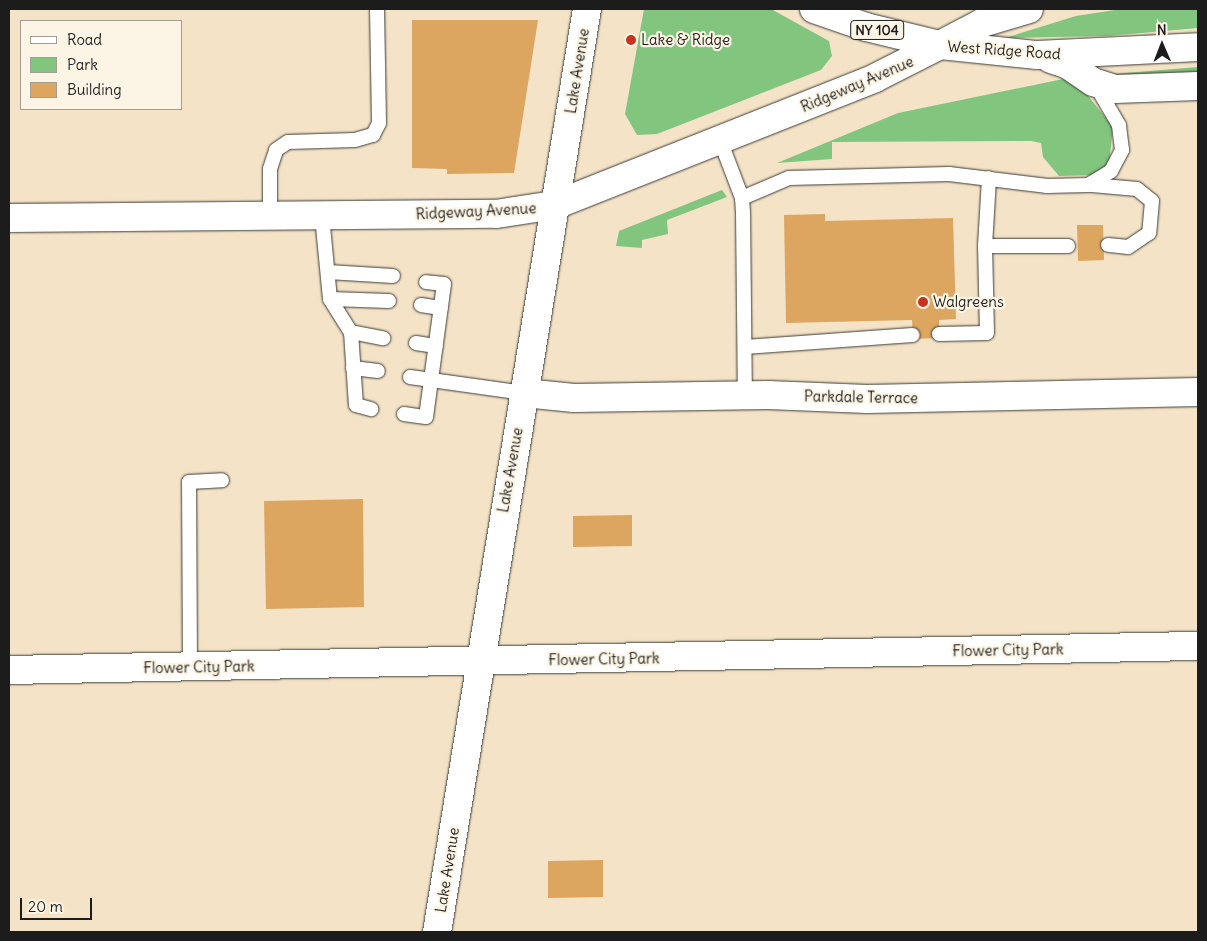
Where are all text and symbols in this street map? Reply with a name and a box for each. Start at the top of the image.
road number: NY 104 [850,18,904,42]
legend [20,20,182,110]
north arrow [1137,20,1187,70]
text: N [1157,21,1167,39]
street label: Lake Avenue [561,27,593,115]
text: Road [67,30,102,49]
place label: Lake & Ridge [641,31,730,49]
marker: Lake & Ridge [625,34,637,46]
street label: West Ridge Road [947,37,1061,63]
street label: Ridgeway Avenue [798,52,916,116]
text: Park [67,55,98,74]
text: Building [67,80,122,99]
street label: Ridgeway Avenue [415,199,537,223]
place label: Walgreens [933,293,1004,311]
marker: Walgreens [917,296,929,308]
street label: Parkdale Terrace [804,387,918,407]
street label: Lake Avenue [494,426,526,514]
street label: Flower City Park [952,640,1064,660]
street label: Flower City Park [548,649,660,669]
street label: Flower City Park [143,657,255,677]
street label: Lake Avenue [431,826,463,914]
scale bar [22,888,95,920]
text: 20 m [28,897,63,916]

